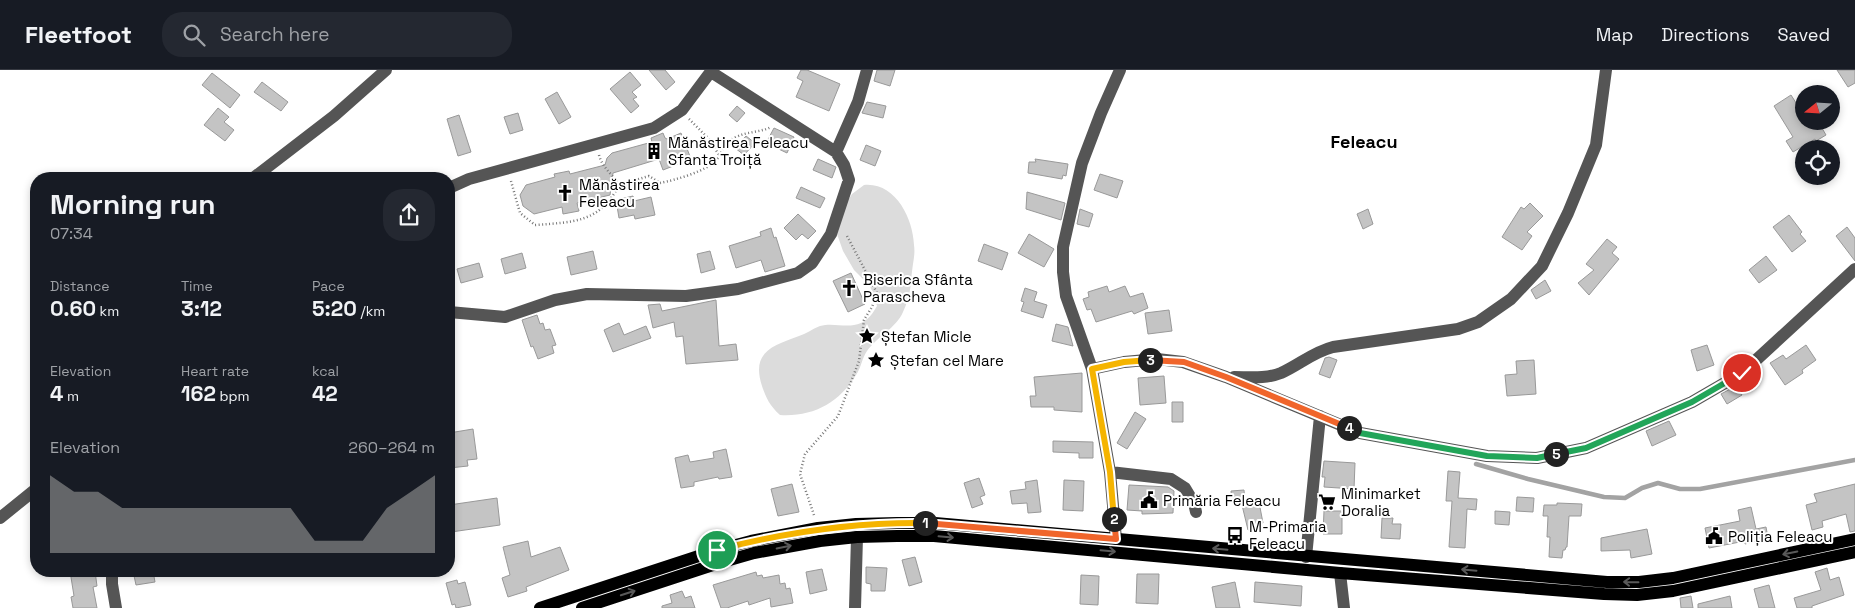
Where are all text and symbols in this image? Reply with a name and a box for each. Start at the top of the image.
search box [162,12,512,57]
text: Fleetfoot [25,19,132,50]
icon: search [180,21,208,49]
text: Search here [220,22,329,47]
text: Map [1596,23,1633,46]
text: Directions [1661,23,1750,46]
text: Saved [1778,23,1830,46]
north arrow [1795,85,1840,130]
map controls [1795,85,1840,185]
district label: Feleacu [1331,130,1397,153]
place label: Mănăstirea Feleacu Sfanta Troiță [668,133,808,169]
button: locate [1795,140,1840,185]
building icon: Mănăstirea Feleacu Sfanta Troiță [644,141,664,161]
place label: Mănăstirea Feleacu [579,175,660,211]
church icon: Mănăstirea Feleacu [555,183,575,203]
text: Morning run [50,186,215,222]
button: share [383,189,435,241]
text: 07:34 [50,223,93,244]
place label: Biserica Sfânta Parascheva [863,270,973,306]
text: Distance [50,277,110,295]
text: Time [181,277,213,295]
text: Pace [312,277,345,295]
church icon: Biserica Sfânta Parascheva [839,278,859,298]
text: 0.60 [50,295,96,322]
text: 3:12 [181,295,222,322]
text: 5:20 [312,295,357,322]
text: km [96,302,119,320]
text: /km [357,302,385,320]
place icon: Ștefan Micle [857,326,877,346]
place label: Ștefan Micle [881,327,972,346]
pin: 3 [1138,348,1162,372]
place icon: Ștefan cel Mare [866,350,886,370]
place label: Ștefan cel Mare [890,351,1004,370]
text: 3 [1146,351,1155,369]
pin [1721,352,1763,394]
icon: check [1728,359,1756,387]
text: Elevation [50,362,111,380]
text: Heart rate [181,362,249,380]
text: kcal [312,362,339,380]
text: 4 [50,380,63,407]
text: 162 [181,380,216,407]
text: 42 [312,380,338,407]
text: m [63,387,79,405]
text: bpm [216,387,250,405]
pin: 4 [1336,416,1362,440]
text: 4 [1345,419,1354,437]
text: Elevation [50,437,120,458]
text: 260–264 m [348,437,435,458]
pin: 5 [1544,442,1568,466]
text: 5 [1552,445,1561,463]
place label: Minimarket Doralia [1341,484,1421,520]
public building icon: Primăria Feleacu [1139,490,1159,510]
place label: Primăria Feleacu [1163,491,1281,510]
supermarket icon: Minimarket Doralia [1317,492,1337,512]
pin: 2 [1102,506,1126,532]
pin: 1 [912,510,938,536]
text: 2 [1110,510,1119,528]
text: 1 [922,514,929,532]
place label: M-Primaria Feleacu [1249,517,1327,553]
bus stop icon: M-Primaria Feleacu [1225,525,1245,545]
public building icon: Poliția Feleacu [1704,526,1724,546]
place label: Poliția Feleacu [1728,527,1832,546]
pin [696,529,738,571]
one-way arrow [938,532,954,542]
icon: arrive [703,536,731,564]
one-way arrow [776,541,792,551]
one-way arrow [1212,544,1228,553]
one-way arrow [1099,547,1115,556]
one-way arrow [1783,549,1799,558]
one-way arrow [1461,565,1477,575]
one-way arrow [1623,577,1639,587]
one-way arrow [620,587,636,597]

